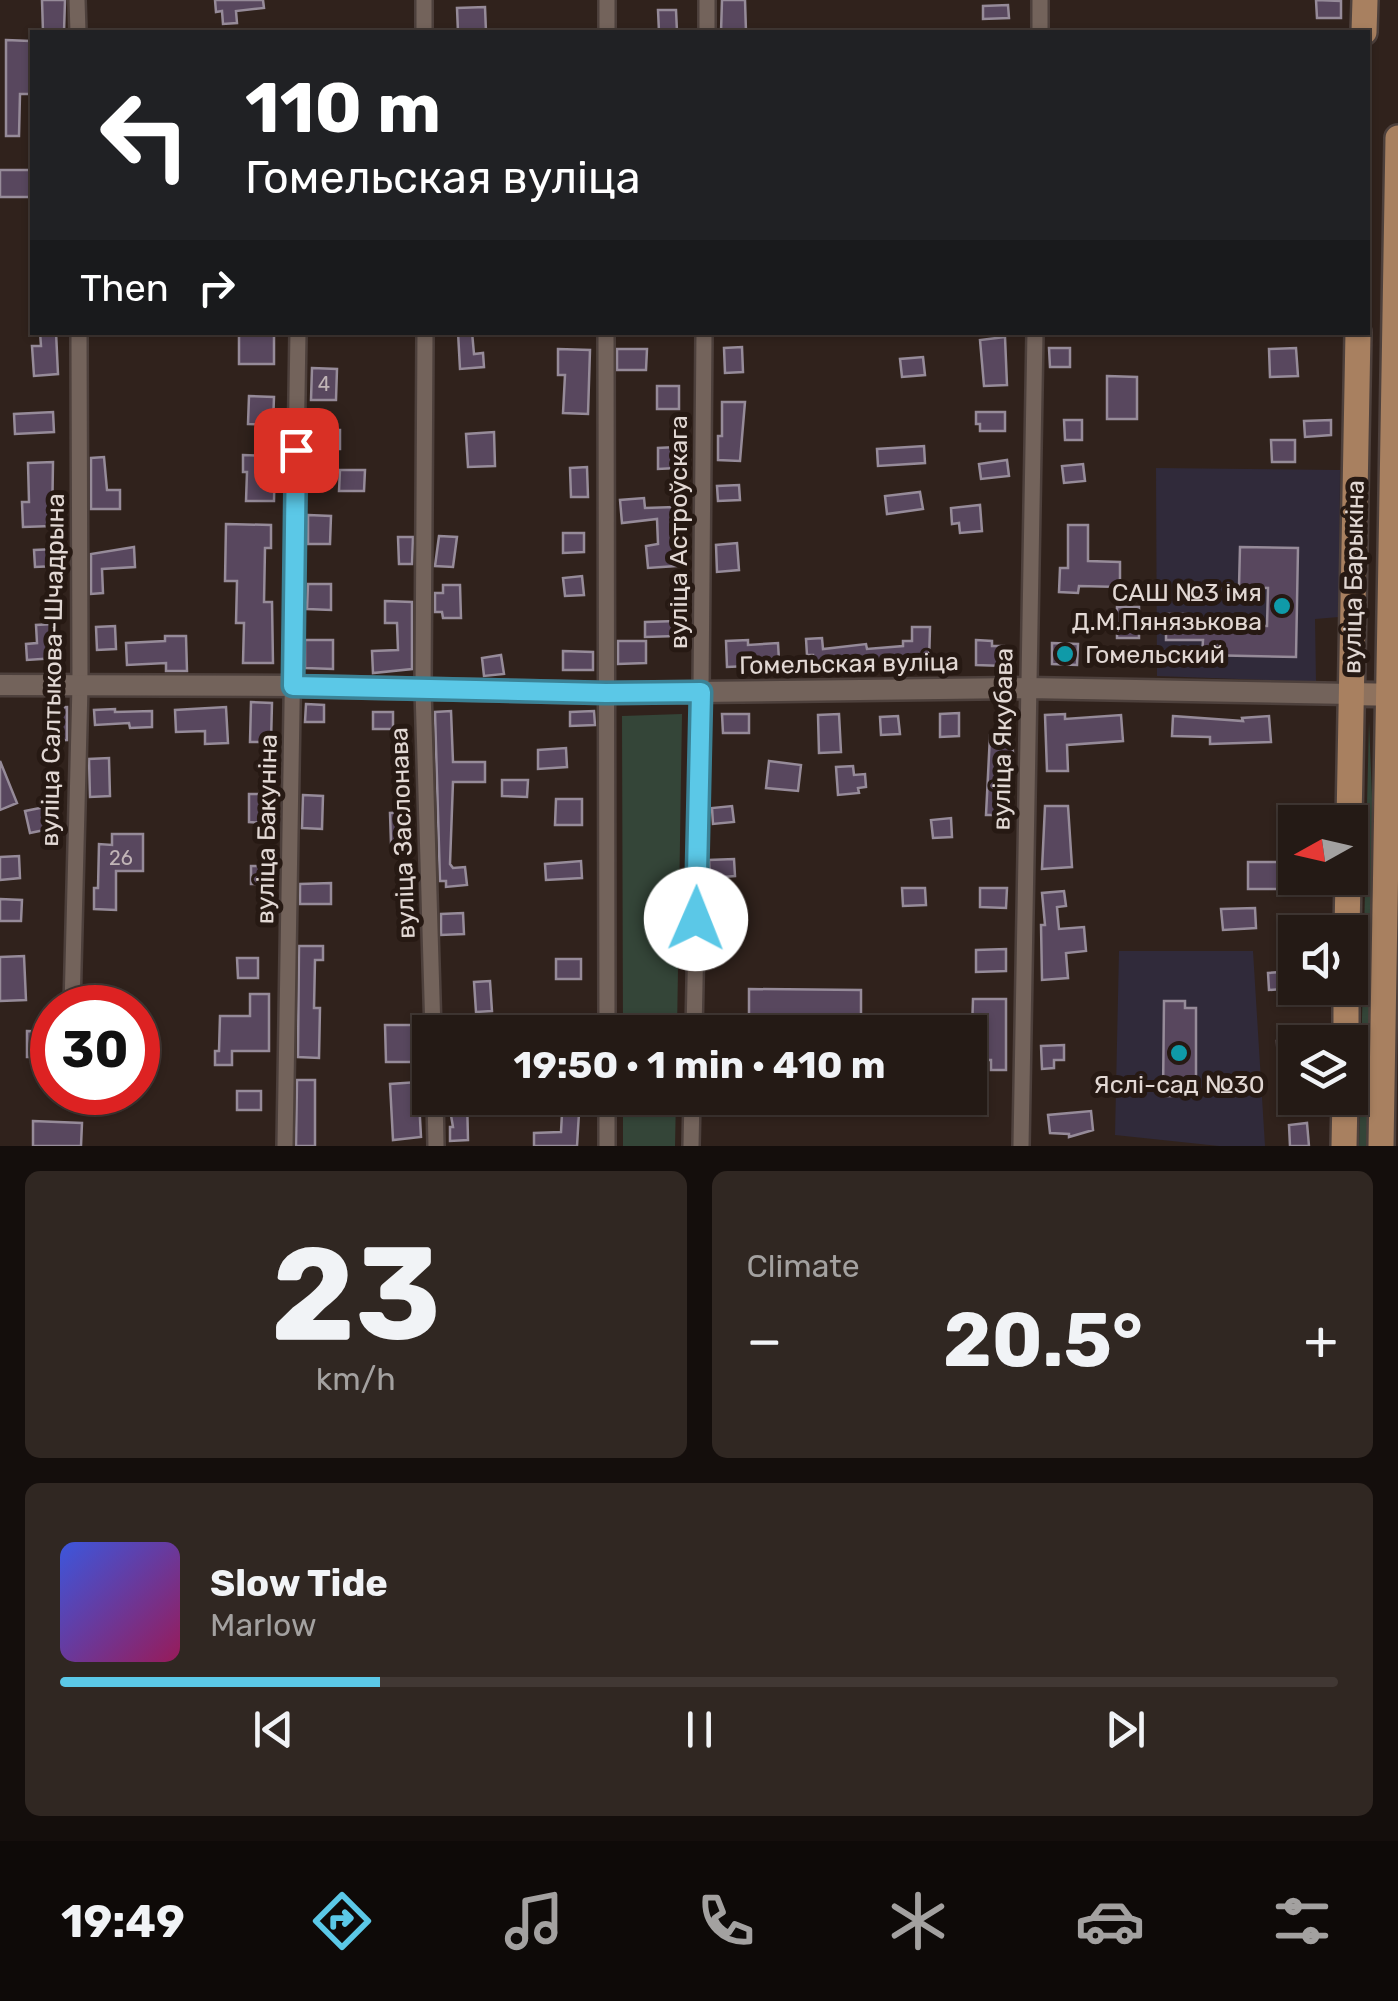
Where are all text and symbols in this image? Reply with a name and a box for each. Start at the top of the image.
text: 110 m [245,67,441,150]
icon: left [80,70,210,200]
text: Гомельская вуліца [245,151,641,204]
icon: right [189,260,244,315]
text: Then [80,265,169,311]
house number: 4 [318,372,330,396]
pin [254,408,339,493]
street label: вуліца Астроўскага [664,415,693,649]
icon: arrive [269,423,324,478]
street label: вуліца Барыкіна [1337,480,1370,674]
street label: вуліца Салтыкова-Шчадрына [35,493,70,847]
place label: САШ №3 імя Д.М.Пянязькова [1072,578,1262,636]
marker: САШ №3 імя Д.М.Пянязькова [1271,595,1293,617]
place label: Гомельский [1085,640,1225,669]
marker: Гомельский [1054,643,1076,665]
street label: Гомельская вуліца [739,647,959,680]
street label: вуліца Якубава [986,647,1019,831]
street label: вуліца Заслонава [384,727,421,939]
street label: вуліца Бакуніна [250,734,283,924]
north arrow [1278,805,1368,895]
map controls [1278,805,1368,1115]
house number: 26 [109,846,133,870]
position arrow [644,867,748,971]
button: sound [1278,915,1368,1005]
speed limit sign: 30 [30,985,160,1115]
button: layers [1278,1025,1368,1115]
text: 19:50 · 1 min · 410 m [514,1042,885,1088]
marker: Яслі-сад №30 [1168,1042,1190,1064]
place label: Яслі-сад №30 [1093,1070,1265,1099]
text: 23 [271,1217,441,1372]
text: Climate [747,1247,860,1285]
text: 20.5° [943,1296,1143,1385]
text: − [747,1308,782,1373]
text: + [1304,1308,1338,1373]
text: km/h [316,1360,396,1398]
text: Slow Tide [210,1560,388,1606]
text: Marlow [210,1606,317,1644]
icon: previous [246,1702,301,1757]
icon: pause [672,1702,727,1757]
icon: next [1098,1702,1153,1757]
icon: directions [307,1886,377,1956]
icon: music [499,1886,569,1956]
icon: phone [691,1886,761,1956]
icon: climate [883,1886,953,1956]
icon: car [1075,1886,1145,1956]
icon: filters [1267,1886,1337,1956]
text: 19:49 [61,1895,185,1948]

